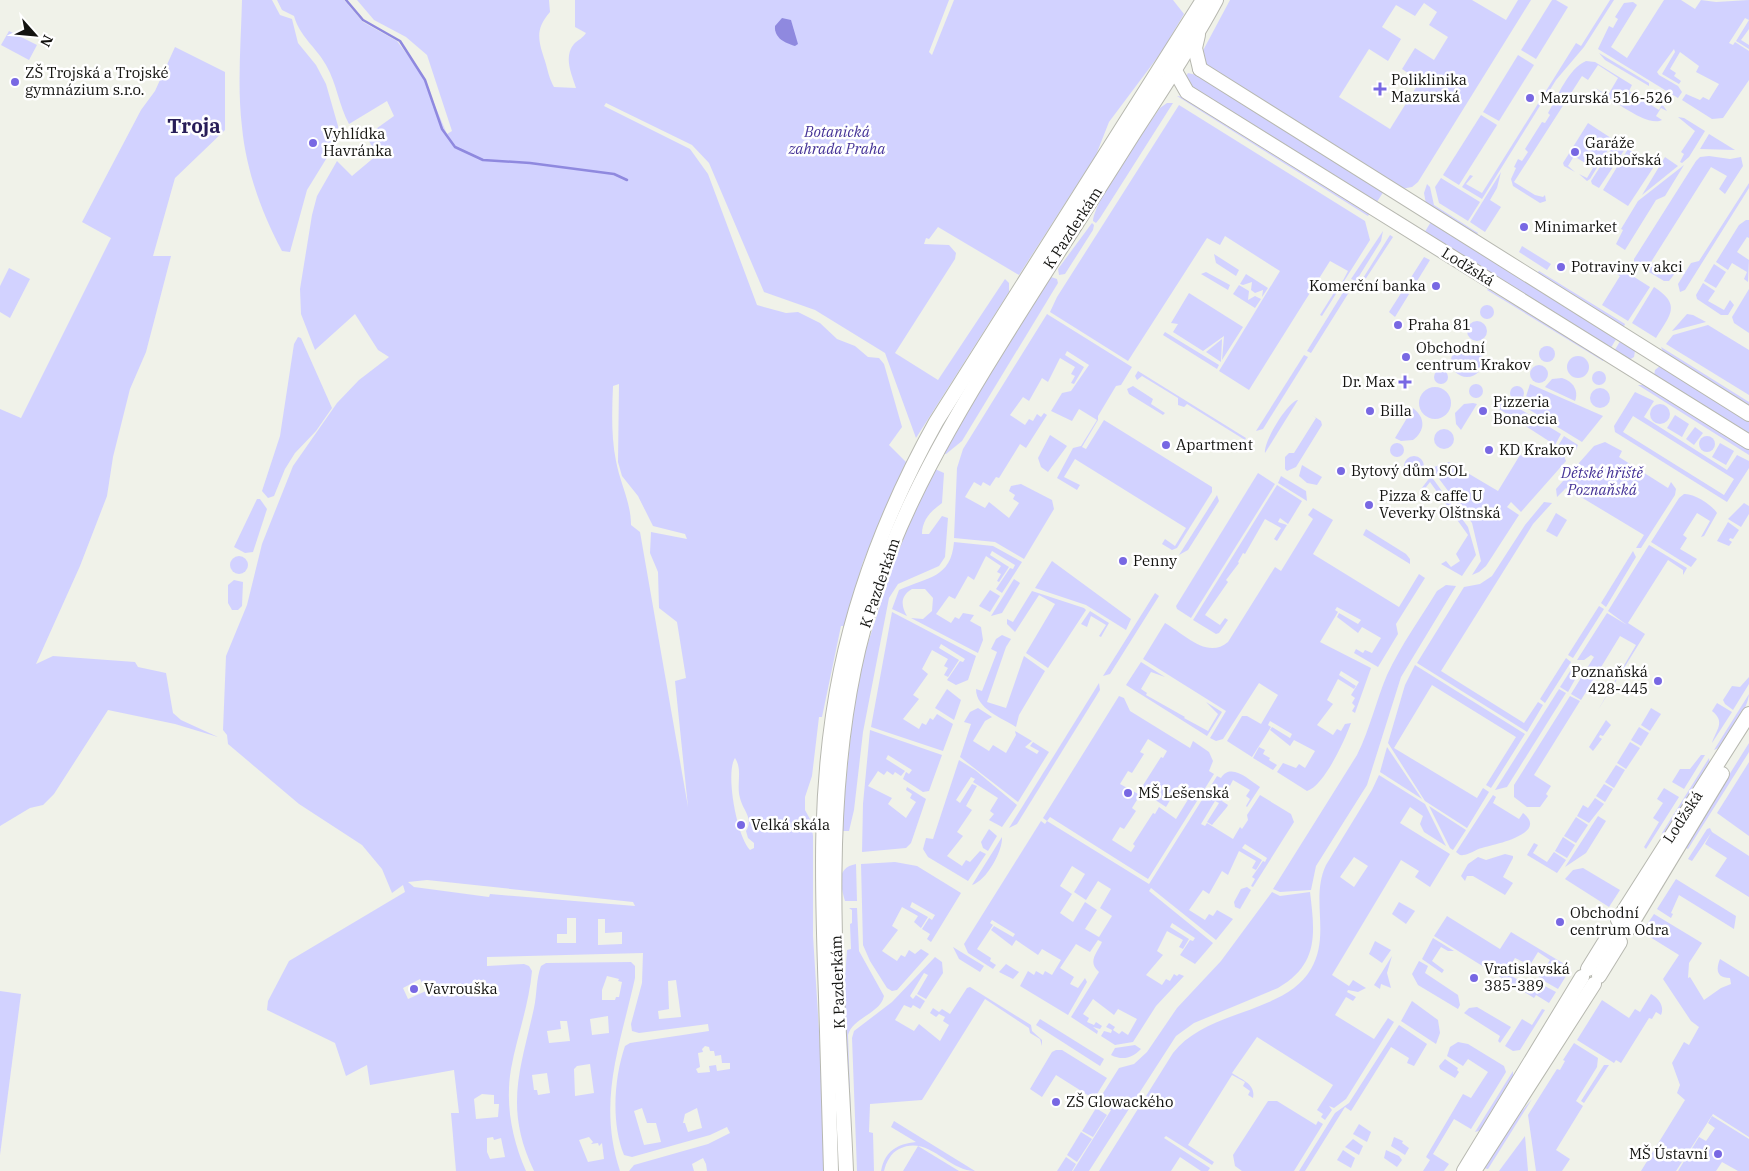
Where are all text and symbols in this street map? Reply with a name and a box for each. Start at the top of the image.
north arrow [10,10,60,60]
text: N [36,32,57,50]
place label: ZŠ Trojská a Trojské gymnázium s.r.o. [25,63,169,99]
place label: Poliklinika Mazurská [1391,70,1467,106]
marker: ZŠ Trojská a Trojské gymnázium s.r.o. [9,76,21,88]
marker: Poliklinika Mazurská [1373,82,1387,96]
place label: Mazurská 516-526 [1540,88,1672,107]
marker: Mazurská 516-526 [1524,92,1536,104]
district label: Troja [167,112,221,139]
park label: Botanická zahrada Praha [788,122,886,158]
place label: Vyhlídka Havránka [323,124,392,160]
place label: Garáže Ratibořská [1585,133,1662,169]
marker: Vyhlídka Havránka [307,137,319,149]
marker: Garáže Ratibořská [1569,146,1581,158]
street label: K Pazderkám [1039,183,1106,272]
place label: Minimarket [1534,217,1617,236]
marker: Minimarket [1518,221,1530,233]
street label: Lodžská [1438,243,1498,290]
place label: Potraviny v akci [1571,257,1683,276]
marker: Potraviny v akci [1555,261,1567,273]
place label: Komerční banka [1309,276,1426,295]
marker: Komerční banka [1430,280,1442,292]
place label: Praha 81 [1408,315,1471,334]
marker: Praha 81 [1392,319,1404,331]
place label: Obchodní centrum Krakov [1416,338,1531,374]
marker: Obchodní centrum Krakov [1400,351,1412,363]
place label: Dr. Max [1342,372,1395,391]
marker: Dr. Max [1399,376,1411,388]
place label: Pizzeria Bonaccia [1493,392,1558,428]
place label: Billa [1380,401,1412,420]
marker: Billa [1364,405,1376,417]
marker: Pizzeria Bonaccia [1477,405,1489,417]
place label: Apartment [1176,435,1253,454]
marker: Apartment [1160,439,1172,451]
place label: KD Krakov [1499,440,1574,459]
marker: KD Krakov [1483,444,1495,456]
place label: Bytový dům SOL [1351,461,1467,480]
park label: Dětské hřiště Poznaňská [1560,463,1644,499]
marker: Bytový dům SOL [1335,465,1347,477]
place label: Pizza & caffe U Veverky Olštnská [1379,486,1501,522]
marker: Pizza & caffe U Veverky Olštnská [1363,499,1375,511]
street label: K Pazderkám [855,535,904,630]
place label: Penny [1133,551,1177,570]
marker: Penny [1117,555,1129,567]
place label: Poznaňská 428-445 [1571,662,1648,698]
marker: Poznaňská 428-445 [1652,675,1664,687]
place label: MŠ Lešenská [1138,783,1230,802]
marker: MŠ Lešenská [1122,787,1134,799]
street label: Lodžská [1659,787,1706,846]
place label: Velká skála [751,815,830,834]
marker: Velká skála [735,819,747,831]
place label: Obchodní centrum Odra [1570,903,1669,939]
marker: Obchodní centrum Odra [1554,916,1566,928]
street label: K Pazderkám [826,935,849,1029]
place label: Vratislavská 385-389 [1484,959,1570,995]
marker: Vratislavská 385-389 [1468,972,1480,984]
place label: Vavrouška [424,979,498,998]
marker: Vavrouška [408,983,420,995]
place label: ZŠ Glowackého [1066,1092,1173,1111]
marker: ZŠ Glowackého [1050,1096,1062,1108]
place label: MŠ Ústavní [1629,1144,1708,1163]
marker: MŠ Ústavní [1712,1148,1724,1160]

